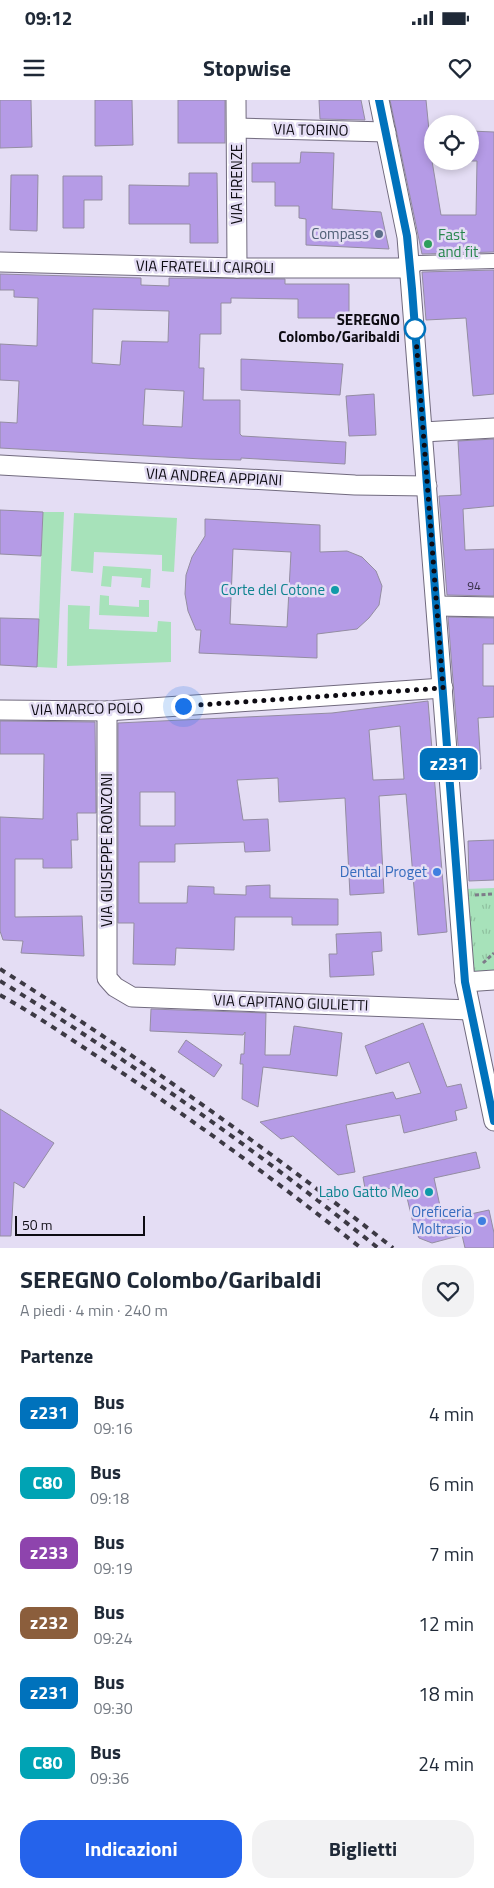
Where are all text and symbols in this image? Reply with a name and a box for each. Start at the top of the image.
text: 09:12 [25,3,72,32]
text: Stopwise [203,51,291,85]
icon: menu [20,54,48,82]
icon: heart [446,54,474,82]
map controls [424,115,479,170]
button: locate [424,115,479,170]
street label: VIA TORINO [273,117,349,142]
street label: VIA FIRENZE [225,144,248,224]
place label: Compass [311,222,369,245]
place label: Fast and fit [438,223,479,263]
marker: Compass [373,228,385,240]
marker: Fast and fit [422,238,434,250]
street label: VIA FRATELLI CAIROLI [136,254,274,279]
place label: SEREGNO Colombo/Garibaldi [278,308,400,348]
marker: SEREGNO Colombo/Garibaldi [404,318,426,340]
street label: VIA ANDREA APPIANI [145,461,283,492]
house number: 94 [467,576,481,595]
place label: Corte del Cotone [221,578,325,601]
marker: Corte del Cotone [329,584,341,596]
your location [171,694,196,719]
street label: VIA MARCO POLO [31,696,143,721]
line badge: z231 [414,748,484,780]
text: z231 [430,750,468,777]
street label: VIA GIUSEPPE RONZONI [95,773,118,927]
place label: Dental Proget [340,860,428,883]
marker: Dental Proget [431,866,443,878]
street label: VIA CAPITANO GIULIETTI [213,988,369,1017]
place label: Labo Gatto Meo [319,1180,419,1203]
marker: Labo Gatto Meo [423,1186,435,1198]
place label: Oreficeria Moltrasio [411,1200,472,1240]
scale bar [15,1213,145,1236]
text: 50 m [22,1214,52,1235]
marker: Oreficeria Moltrasio [476,1215,488,1227]
text: SEREGNO Colombo/Garibaldi [20,1261,321,1297]
button: heart [422,1265,474,1317]
text: A piedi · 4 min · 240 m [20,1298,168,1322]
text: Partenze [20,1341,93,1370]
text: Bus [93,1387,124,1416]
text: z231 [30,1399,68,1426]
text: 4 min [429,1399,474,1428]
text: 09:16 [93,1416,133,1440]
text: Bus [90,1457,121,1486]
text: C80 [33,1469,62,1496]
text: 6 min [429,1469,474,1498]
text: 09:18 [90,1486,129,1510]
text: Bus [93,1527,124,1556]
text: z233 [30,1539,68,1566]
text: 7 min [429,1539,474,1568]
text: 09:19 [93,1556,133,1580]
text: Bus [93,1597,124,1626]
text: z232 [30,1609,68,1636]
text: 12 min [418,1609,474,1638]
text: 09:24 [93,1626,133,1650]
text: Bus [93,1667,124,1696]
text: z231 [30,1679,68,1706]
text: 18 min [418,1679,474,1708]
text: 09:30 [93,1696,133,1720]
text: Bus [90,1737,121,1766]
text: C80 [33,1749,62,1776]
text: 24 min [418,1749,474,1778]
text: 09:36 [90,1766,129,1790]
button: Indicazioni [20,1820,242,1878]
button: Biglietti [252,1820,474,1878]

